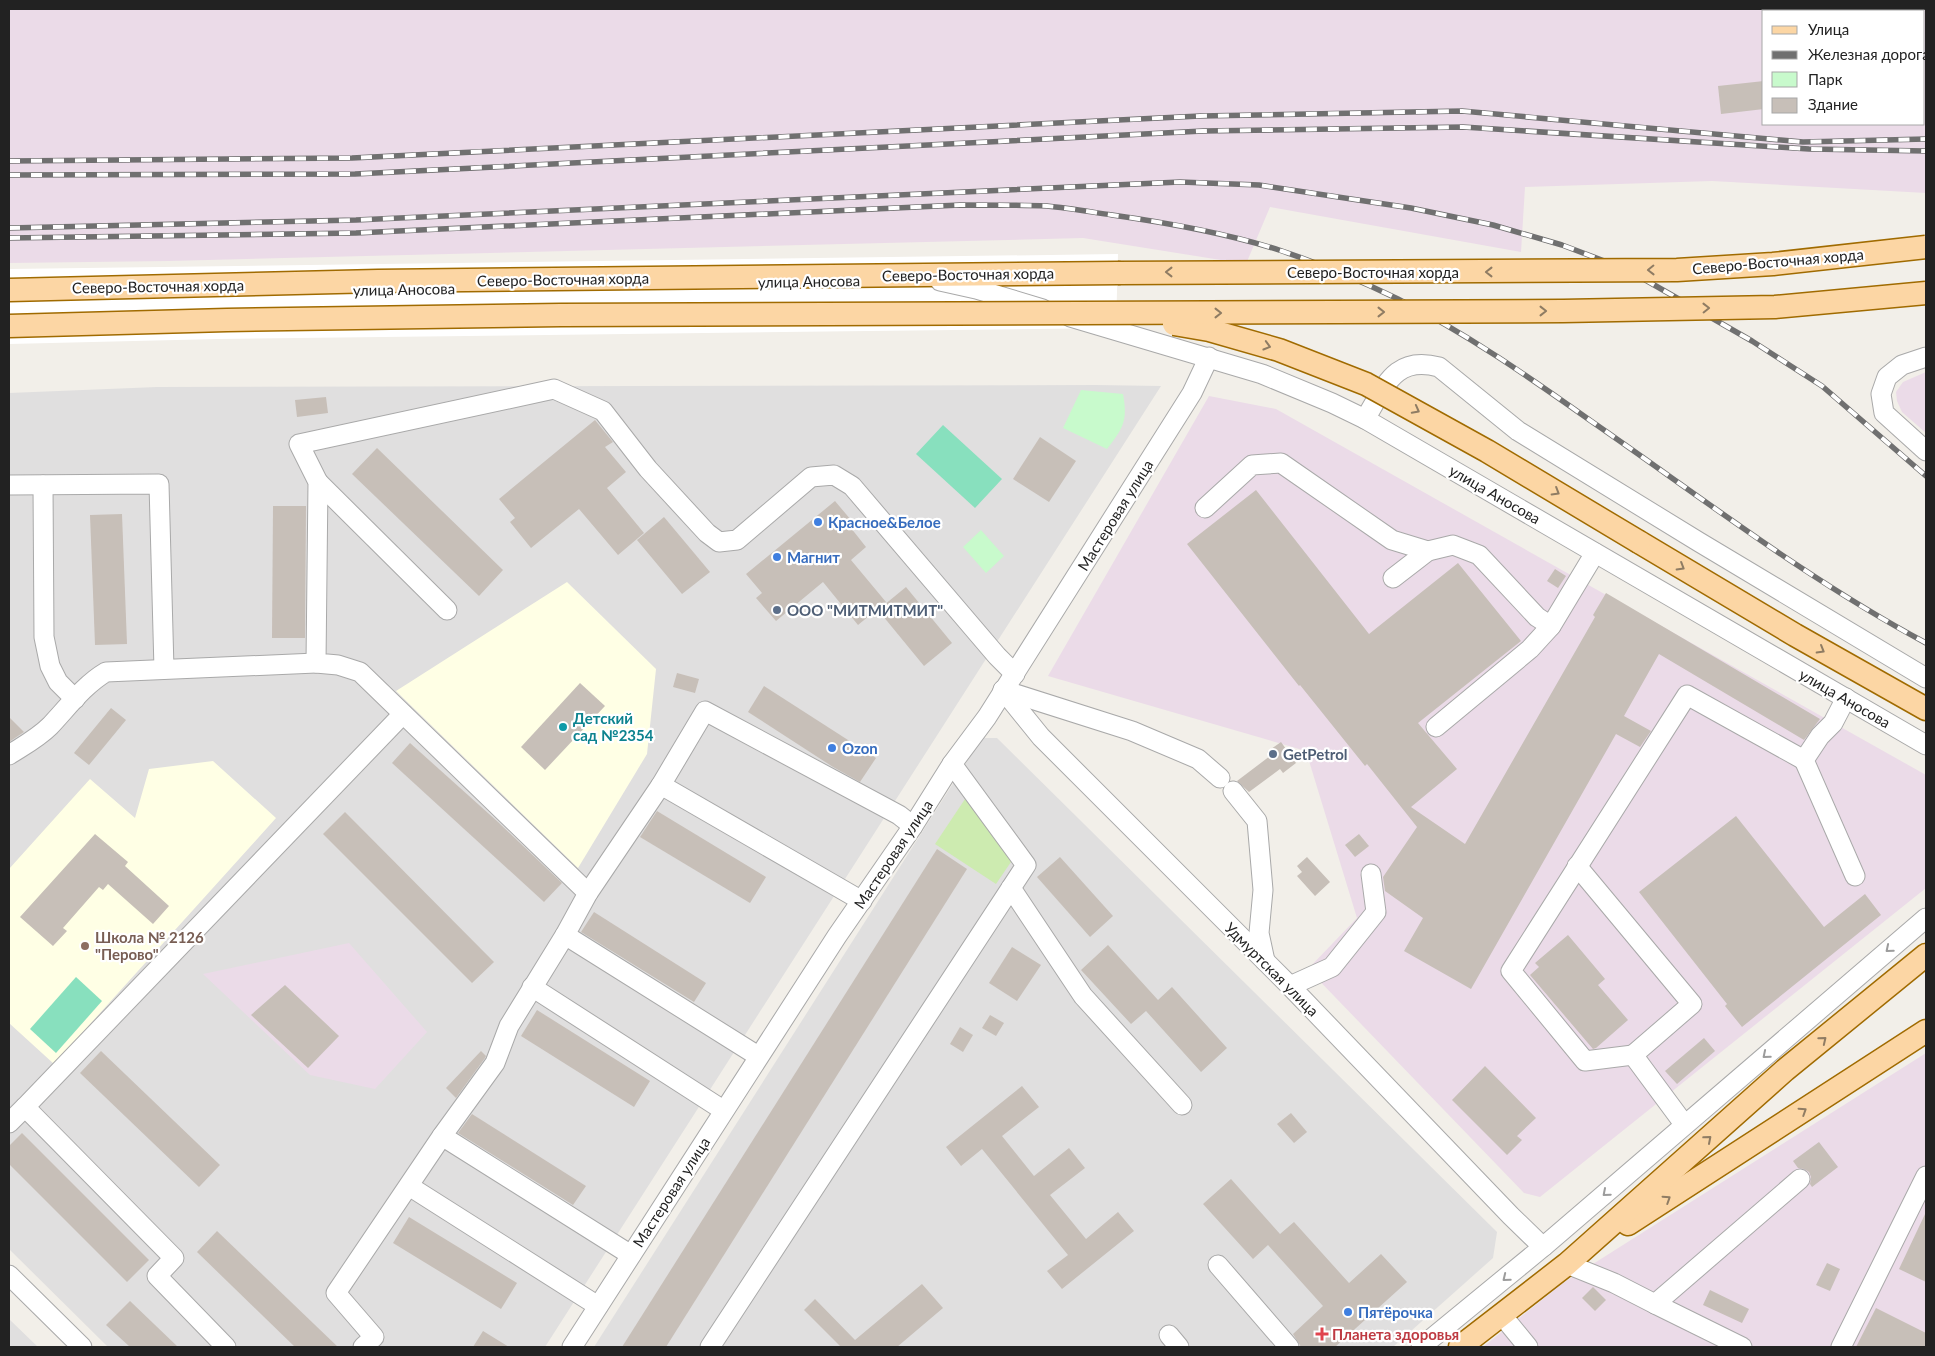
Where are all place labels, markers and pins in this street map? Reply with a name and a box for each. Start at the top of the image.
place label: Красное&Белое [828,513,941,531]
marker: Красное&Белое [812,516,824,528]
place label: Магнит [787,548,840,566]
marker: Магнит [771,551,783,563]
place label: ООО "МИТМИТМИТ" [787,601,943,619]
marker: ООО "МИТМИТМИТ" [771,604,783,616]
place label: Детский сад №2354 [573,709,654,744]
marker: Детский сад №2354 [557,721,569,733]
place label: Ozon [842,739,878,757]
marker: Ozon [826,742,838,754]
place label: GetPetrol [1283,745,1348,763]
marker: GetPetrol [1267,748,1279,760]
place label: Школа № 2126 "Перово" [95,928,204,963]
marker: Школа № 2126 "Перово" [79,940,91,952]
place label: Пятёрочка [1358,1303,1433,1321]
marker: Пятёрочка [1342,1306,1354,1318]
place label: Планета здоровья [1332,1325,1459,1343]
marker: Планета здоровья [1316,1328,1328,1340]

